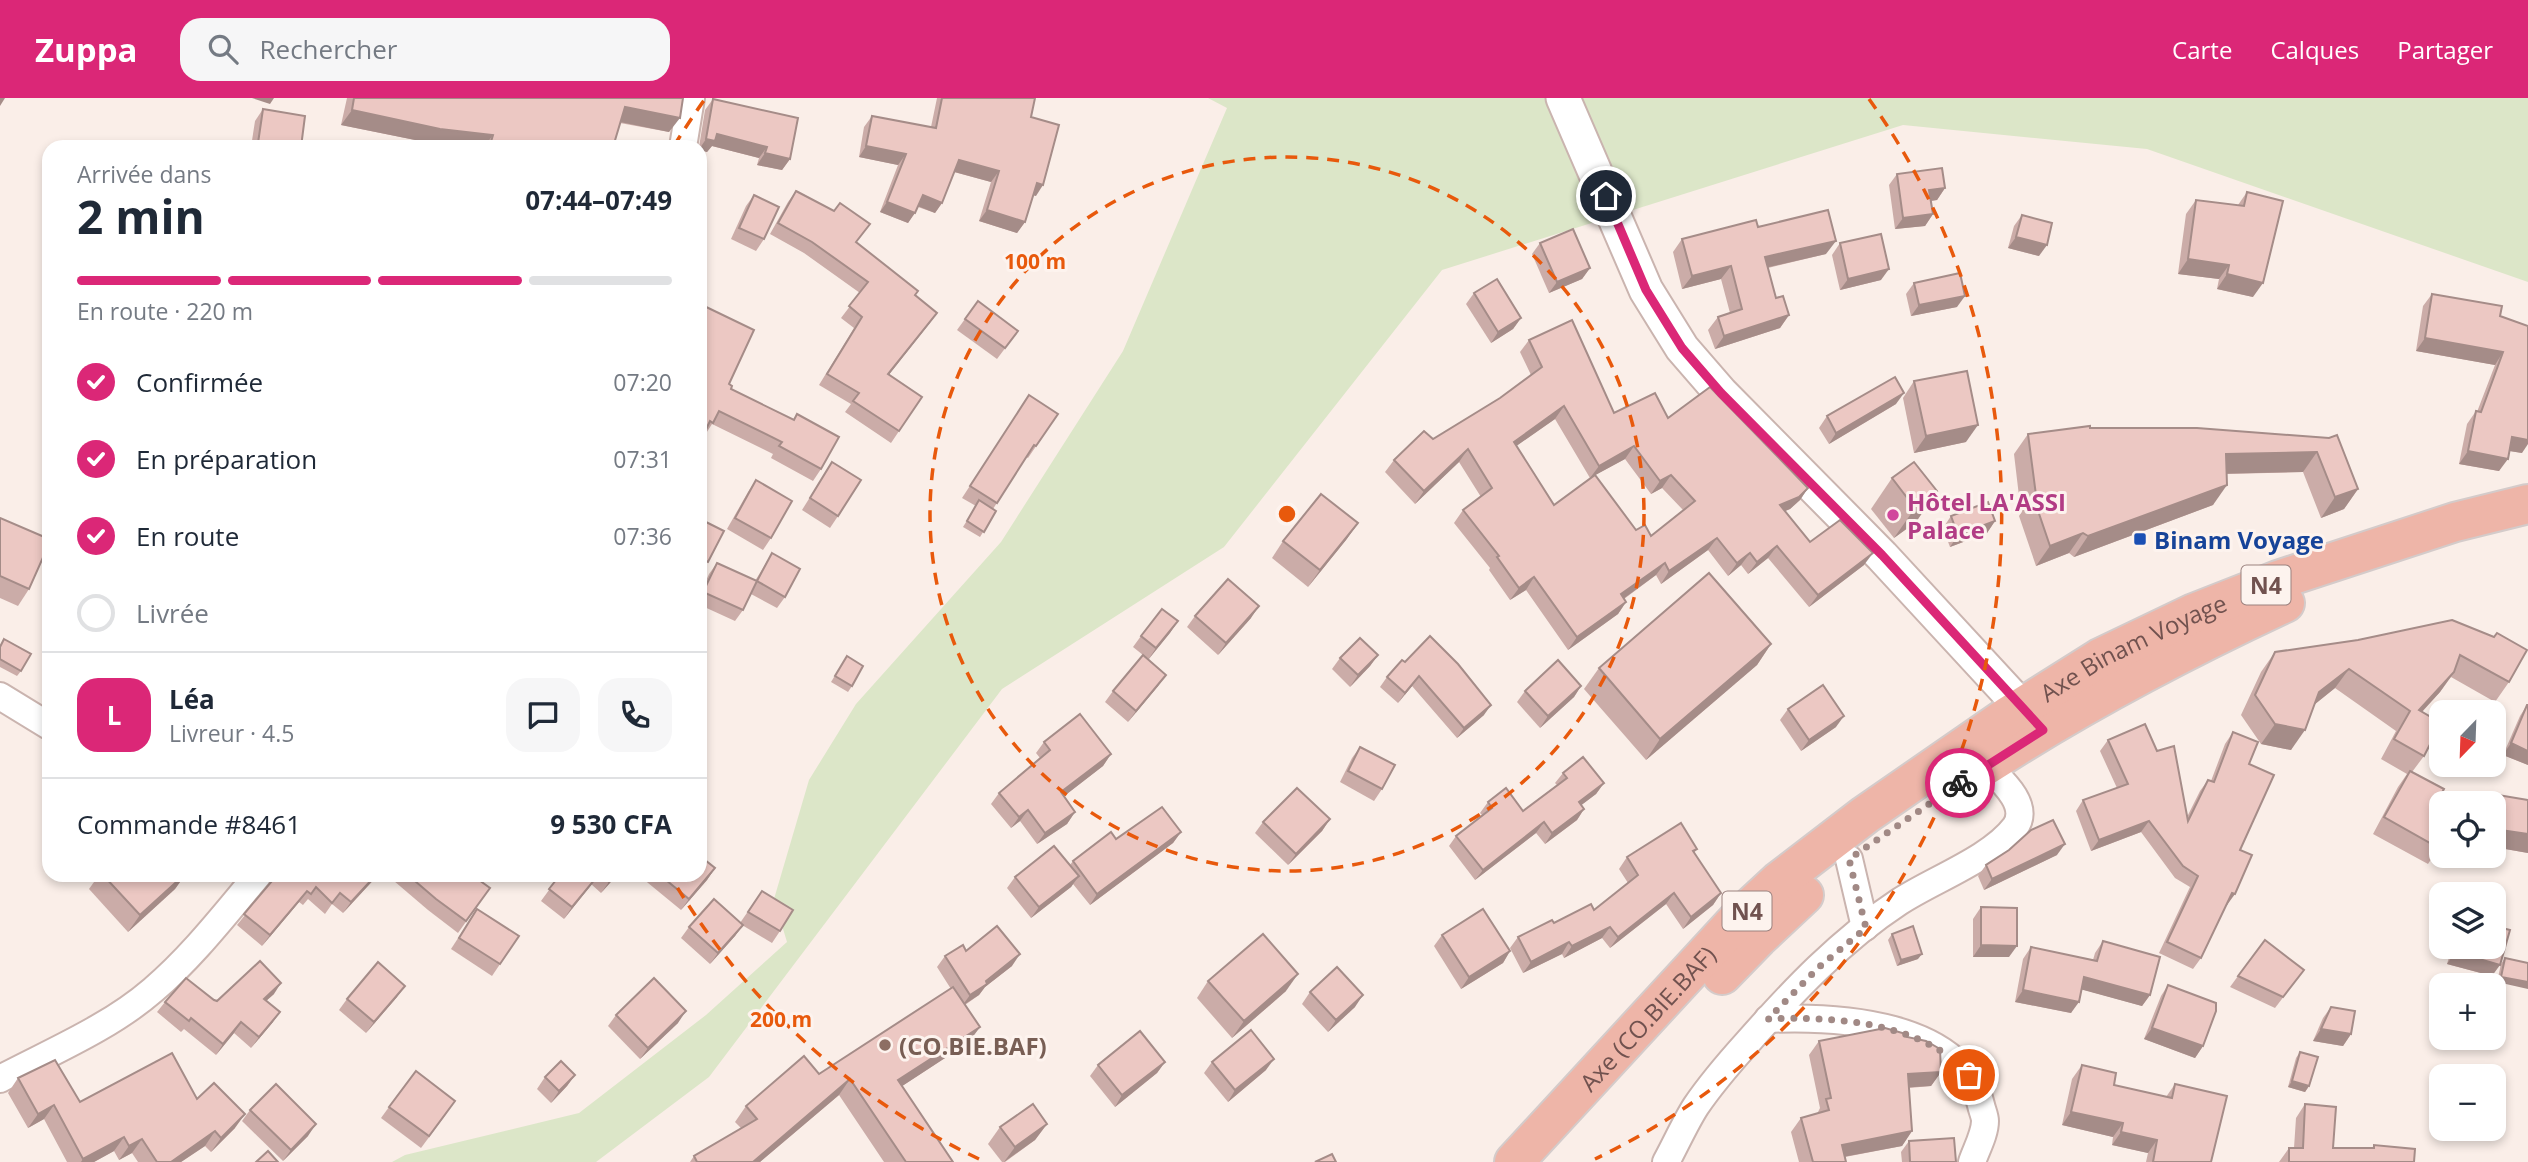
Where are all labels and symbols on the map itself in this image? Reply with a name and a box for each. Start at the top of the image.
pin [1576,166,1636,226]
text: 100 m [1004,247,1066,275]
place label: Hôtel LA'ASSI Palace [1907,485,2066,546]
centre of rings [1275,502,1299,526]
marker: Hôtel LA'ASSI Palace [1885,507,1901,523]
place label: Binam Voyage [2154,523,2324,556]
marker: Binam Voyage [2132,531,2148,547]
road number: N4 [2242,565,2290,604]
street label: Axe Binam Voyage [2033,585,2231,709]
north arrow [2429,700,2506,777]
courier [1925,748,1995,818]
road number: N4 [1722,891,1772,930]
street label: Axe (CO.BIE.BAF) [1571,938,1722,1098]
text: 200 m [750,1005,812,1033]
place label: (CO.BIE.BAF) [899,1029,1047,1062]
marker: (CO.BIE.BAF) [877,1037,893,1053]
pin [1939,1045,1999,1105]

